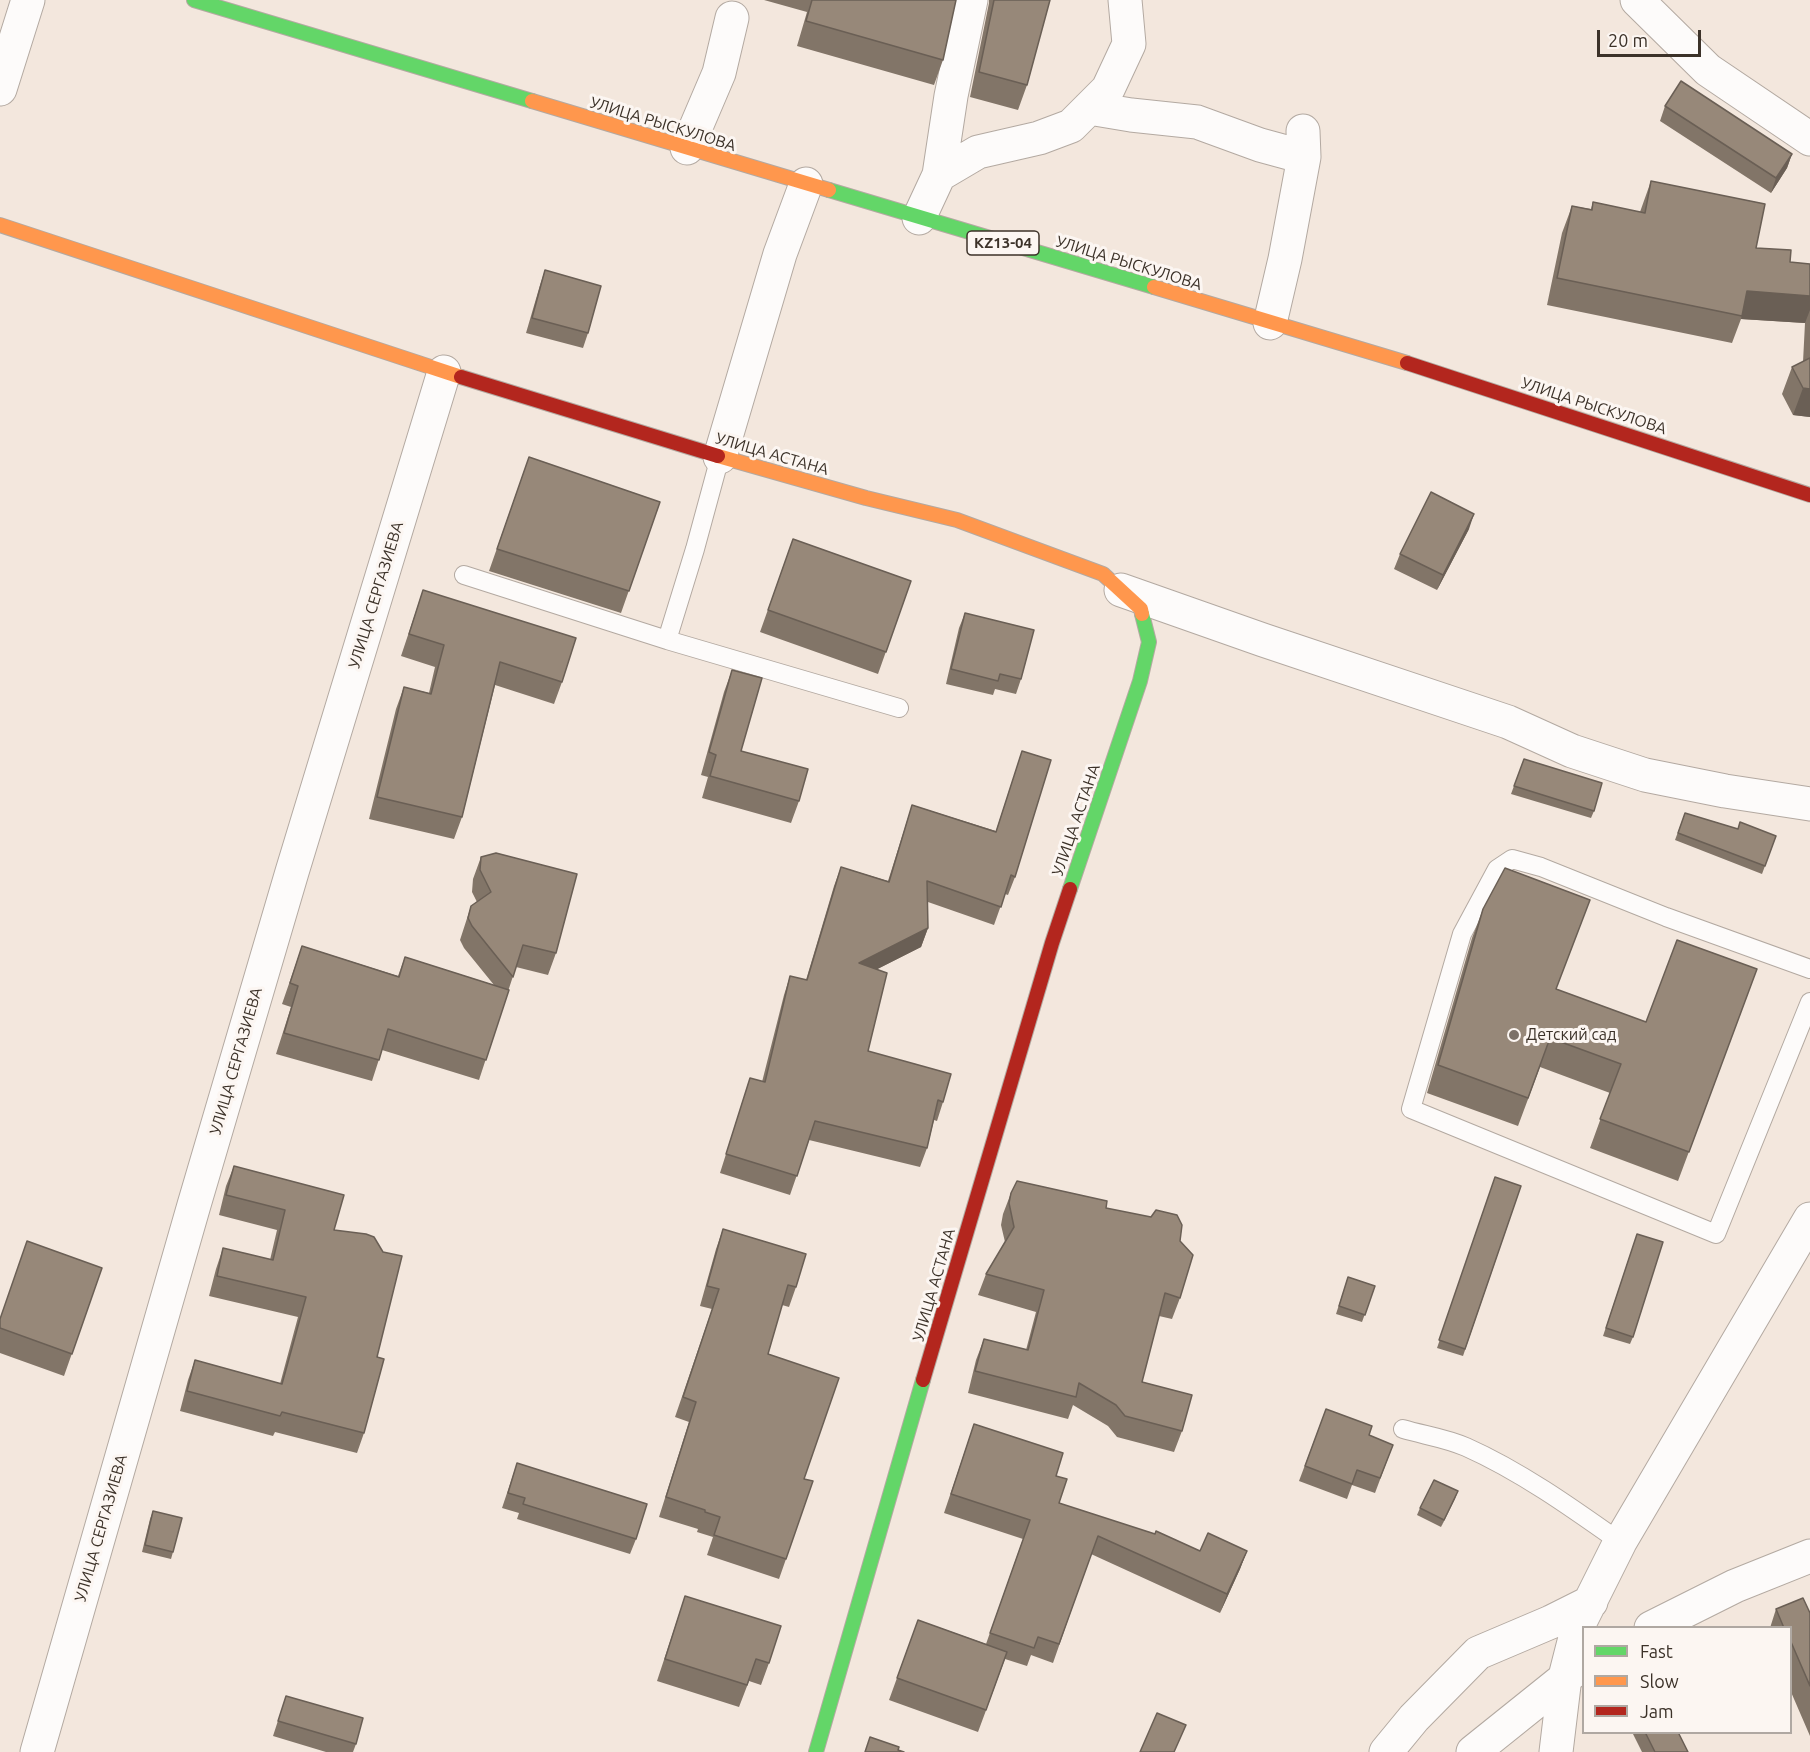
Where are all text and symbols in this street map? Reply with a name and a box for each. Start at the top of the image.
scale bar [1600,18,1704,56]
text: 20 m [1608,30,1648,50]
street label: УЛИЦА РЫСКУЛОВА [588,93,738,155]
road number: KZ13-04 [967,231,1039,255]
street label: УЛИЦА РЫСКУЛОВА [1054,232,1204,294]
street label: УЛИЦА РЫСКУЛОВА [1519,373,1669,439]
street label: УЛИЦА АСТАНА [713,429,831,479]
street label: УЛИЦА СЕРГАЗИЕВА [345,519,407,671]
street label: УЛИЦА АСТАНА [1048,762,1104,878]
street label: УЛИЦА СЕРГАЗИЕВА [206,985,266,1137]
place label: Детский сад [1526,1025,1616,1045]
marker: Детский сад [1507,1028,1521,1042]
street label: УЛИЦА АСТАНА [909,1226,959,1344]
street label: УЛИЦА СЕРГАЗИЕВА [71,1452,131,1604]
legend [1582,1626,1792,1734]
text: Fast [1640,1641,1673,1661]
text: Slow [1640,1671,1679,1691]
text: Jam [1640,1701,1674,1721]

